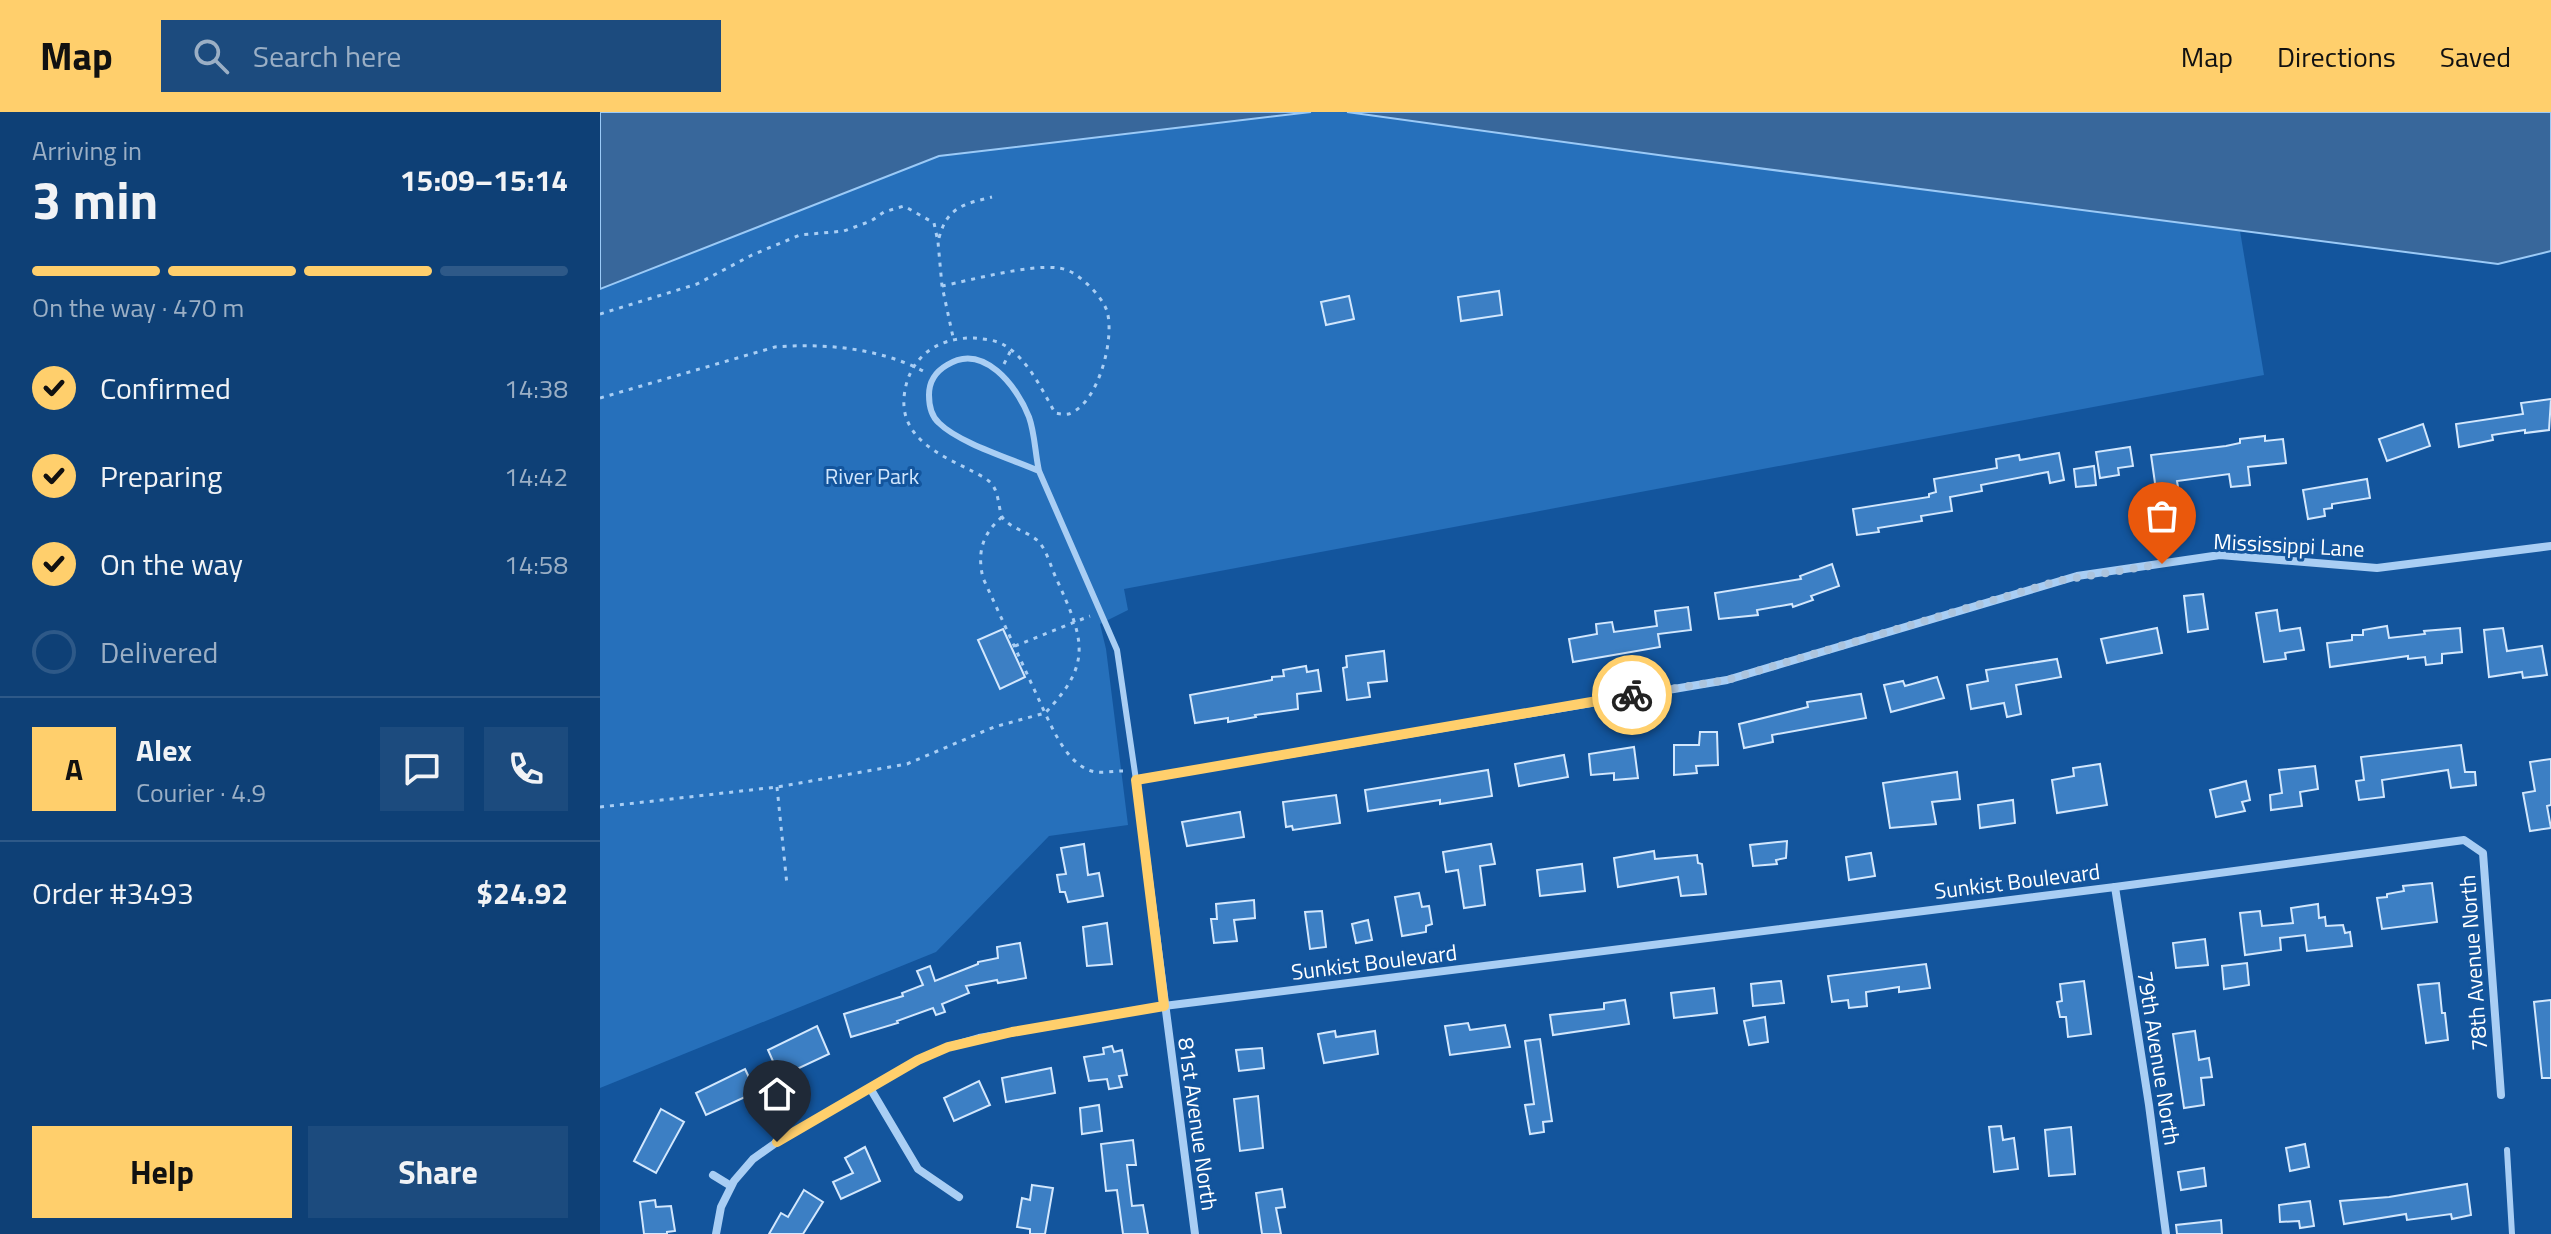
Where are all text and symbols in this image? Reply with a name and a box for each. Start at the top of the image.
search box [161,20,721,92]
text: Map [40,27,113,85]
text: Search here [253,33,402,79]
icon: search [189,34,233,78]
text: Map [2181,35,2233,78]
text: Directions [2277,35,2396,78]
text: Saved [2440,35,2511,78]
text: Arriving in [32,131,142,170]
text: 15:09–15:14 [400,157,568,203]
text: 3 min [32,160,158,239]
text: On the way · 470 m [32,288,244,327]
text: Confirmed [100,365,231,411]
icon: check [32,366,76,410]
text: 14:38 [504,369,568,408]
text: Preparing [100,453,222,499]
icon: check [32,454,76,498]
text: 14:42 [504,457,568,496]
park label: River Park [825,459,920,493]
pin [2128,482,2196,564]
icon: bag [2140,494,2184,538]
street label: Mississippi Lane [2213,524,2365,566]
text: On the way [100,541,243,587]
icon: check [32,542,76,586]
text: 14:58 [504,545,568,584]
text: Delivered [100,629,218,675]
courier [1592,655,1672,735]
icon: bike [1610,673,1654,717]
text: Alex [136,727,192,773]
button: chat [380,727,464,811]
button: phone [484,727,568,811]
text: A [65,746,83,792]
text: Courier · 4.9 [136,773,266,812]
street label: Sunkist Boulevard [1932,854,2102,908]
text: Order #3493 [32,870,194,916]
text: $24.92 [476,870,568,916]
street label: 78th Avenue North [2450,874,2496,1052]
street label: Sunkist Boulevard [1289,935,1459,989]
street label: 79th Avenue North [2128,968,2190,1148]
street label: 81st Avenue North [1169,1035,1227,1213]
pin [743,1060,811,1142]
icon: home [755,1072,799,1116]
button: Help [32,1126,292,1218]
button: Share [308,1126,568,1218]

